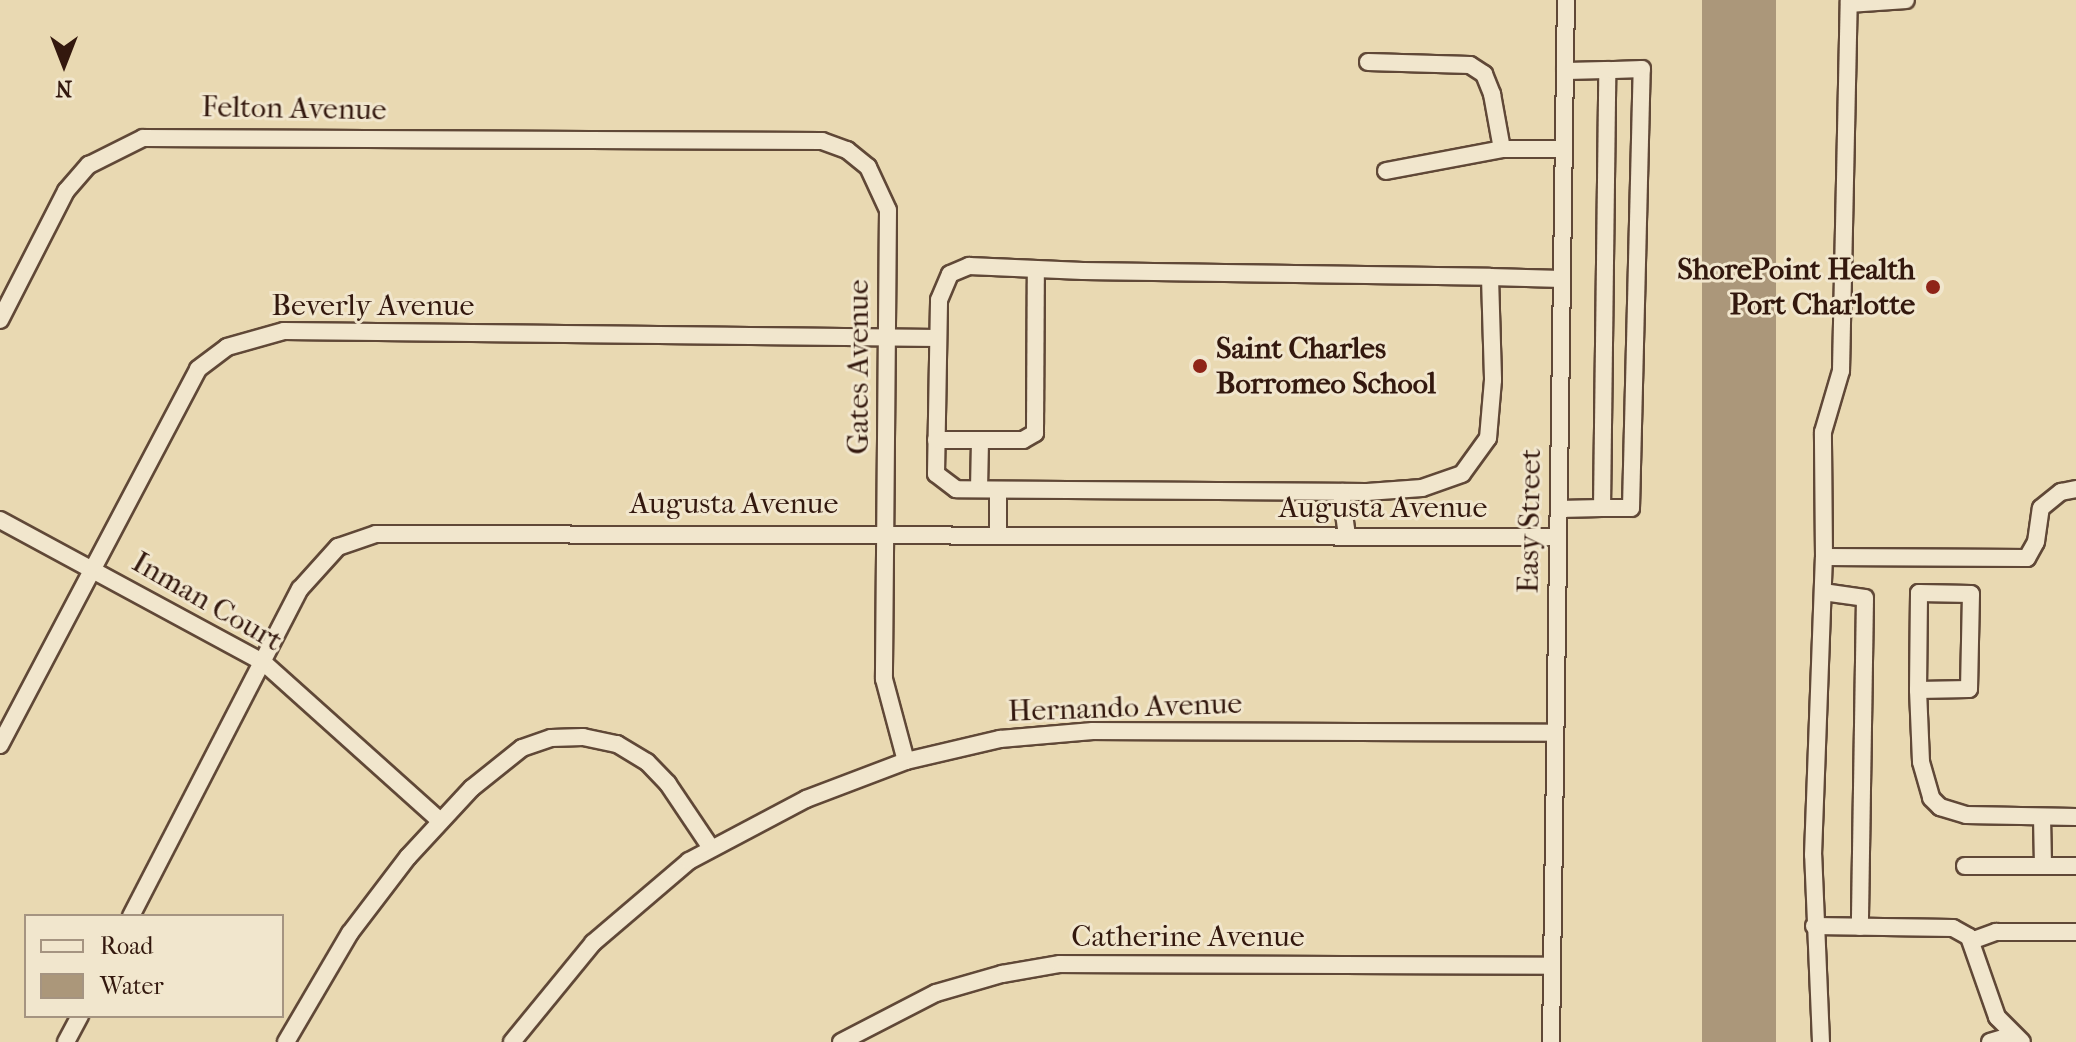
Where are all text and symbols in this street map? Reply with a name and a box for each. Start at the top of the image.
north arrow [24,24,104,104]
text: N [56,75,72,101]
street label: Felton Avenue [201,89,387,129]
place label: ShorePoint Health Port Charlotte [1677,252,1915,322]
marker: ShorePoint Health Port Charlotte [1922,276,1944,298]
street label: Gates Avenue [841,280,877,454]
street label: Beverly Avenue [272,288,474,324]
place label: Saint Charles Borromeo School [1216,331,1436,402]
marker: Saint Charles Borromeo School [1191,357,1209,375]
street label: Easy Street [1511,448,1549,594]
street label: Augusta Avenue [630,486,838,522]
street label: Augusta Avenue [1279,490,1487,526]
street label: Inman Court [125,545,289,659]
street label: Hernando Avenue [1007,686,1243,730]
legend [24,914,284,1018]
street label: Catherine Avenue [1071,919,1305,955]
text: Road [100,932,153,960]
text: Water [100,972,164,1000]

